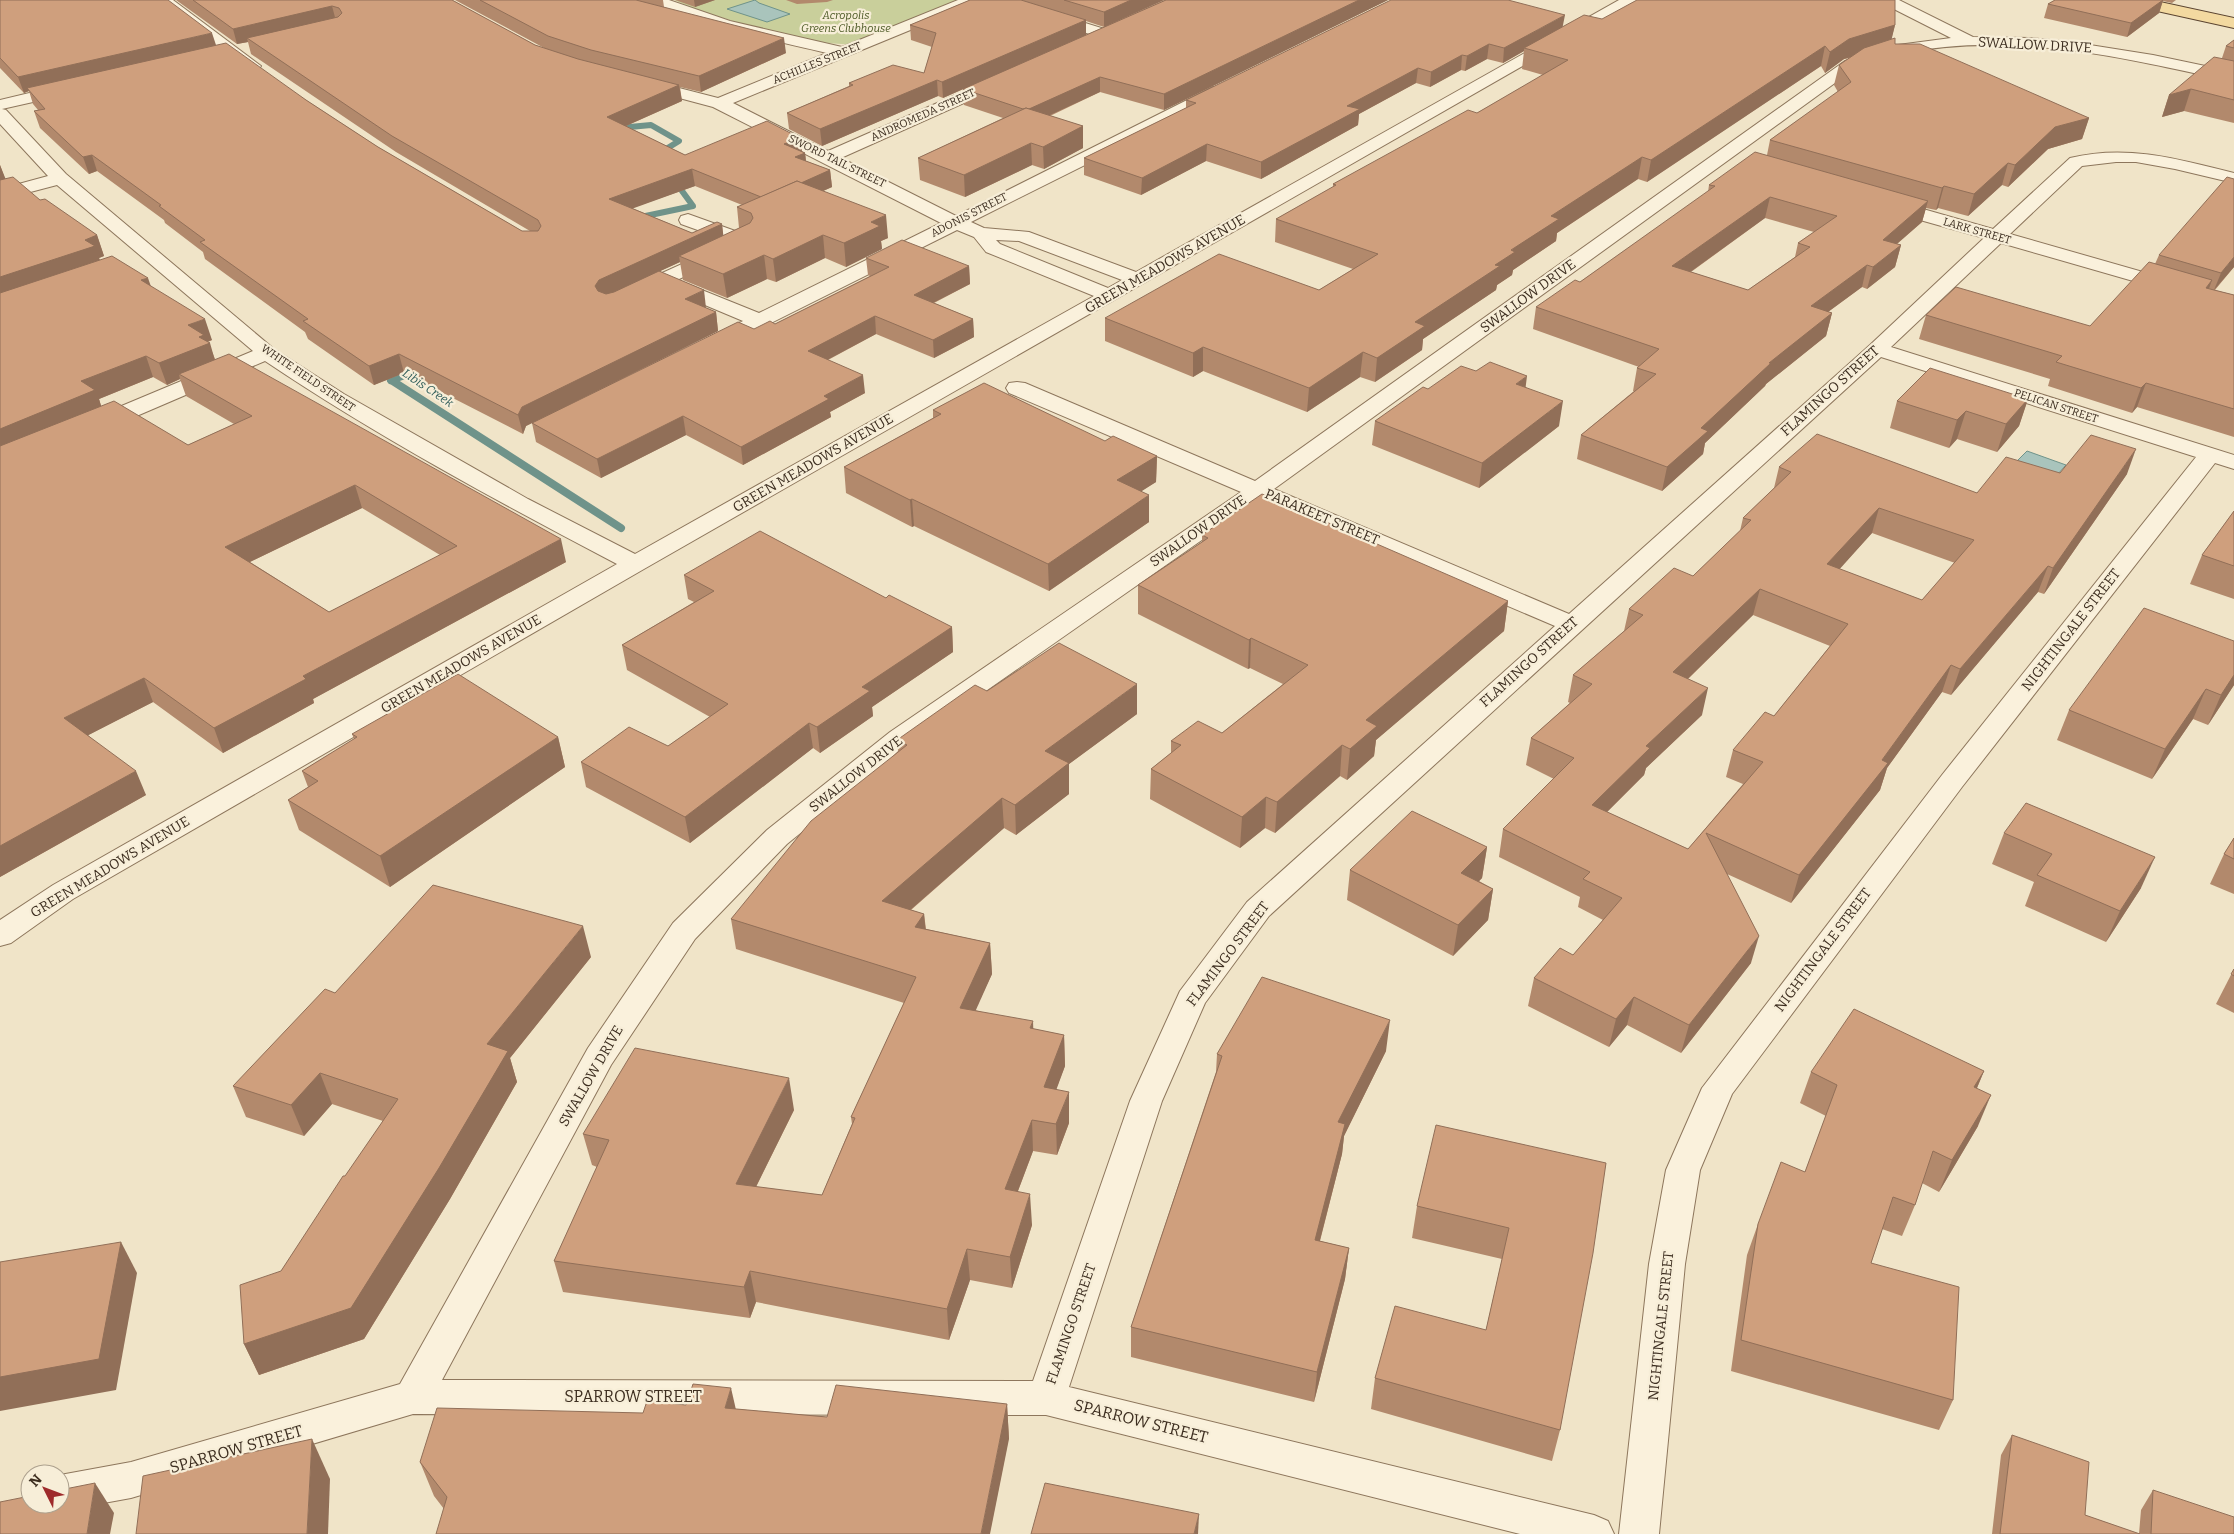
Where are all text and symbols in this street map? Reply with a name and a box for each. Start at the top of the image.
park label: Acropolis Greens Clubhouse [801,9,891,35]
street label: SWALLOW DRIVE [1978,34,2092,56]
street label: ACHILLES STREET [771,39,864,87]
street label: ANDROMEDA STREET [869,86,978,144]
street label: SWORD TAIL STREET [786,132,888,190]
street label: ADONIS STREET [929,190,1010,240]
street label: GREEN MEADOWS AVENUE [1082,211,1248,317]
street label: LARK STREET [1942,215,2013,247]
street label: SWALLOW DRIVE [1477,256,1579,336]
street label: WHITE FIELD STREET [258,342,358,415]
street label: FLAMINGO STREET [1777,342,1883,440]
water label: Libis Creek [400,366,457,410]
street label: PELICAN STREET [2012,386,2100,426]
street label: GREEN MEADOWS AVENUE [730,410,896,516]
street label: PARAKEET STREET [1262,485,1382,549]
street label: SWALLOW DRIVE [1146,491,1250,571]
street label: NIGHTINGALE STREET [2018,566,2124,694]
street label: GREEN MEADOWS AVENUE [378,611,544,717]
street label: FLAMINGO STREET [1476,613,1582,711]
street label: SWALLOW DRIVE [806,732,906,816]
street label: GREEN MEADOWS AVENUE [27,813,193,921]
street label: NIGHTINGALE STREET [1771,885,1875,1015]
street label: FLAMINGO STREET [1183,898,1273,1010]
street label: SWALLOW DRIVE [555,1022,627,1130]
street label: NIGHTINGALE STREET [1645,1250,1677,1402]
street label: FLAMINGO STREET [1042,1261,1100,1387]
street label: SPARROW STREET [564,1387,702,1406]
street label: SPARROW STREET [1072,1395,1210,1447]
street label: SPARROW STREET [167,1421,305,1477]
north arrow [20,1464,70,1514]
text: N [26,1471,46,1490]

